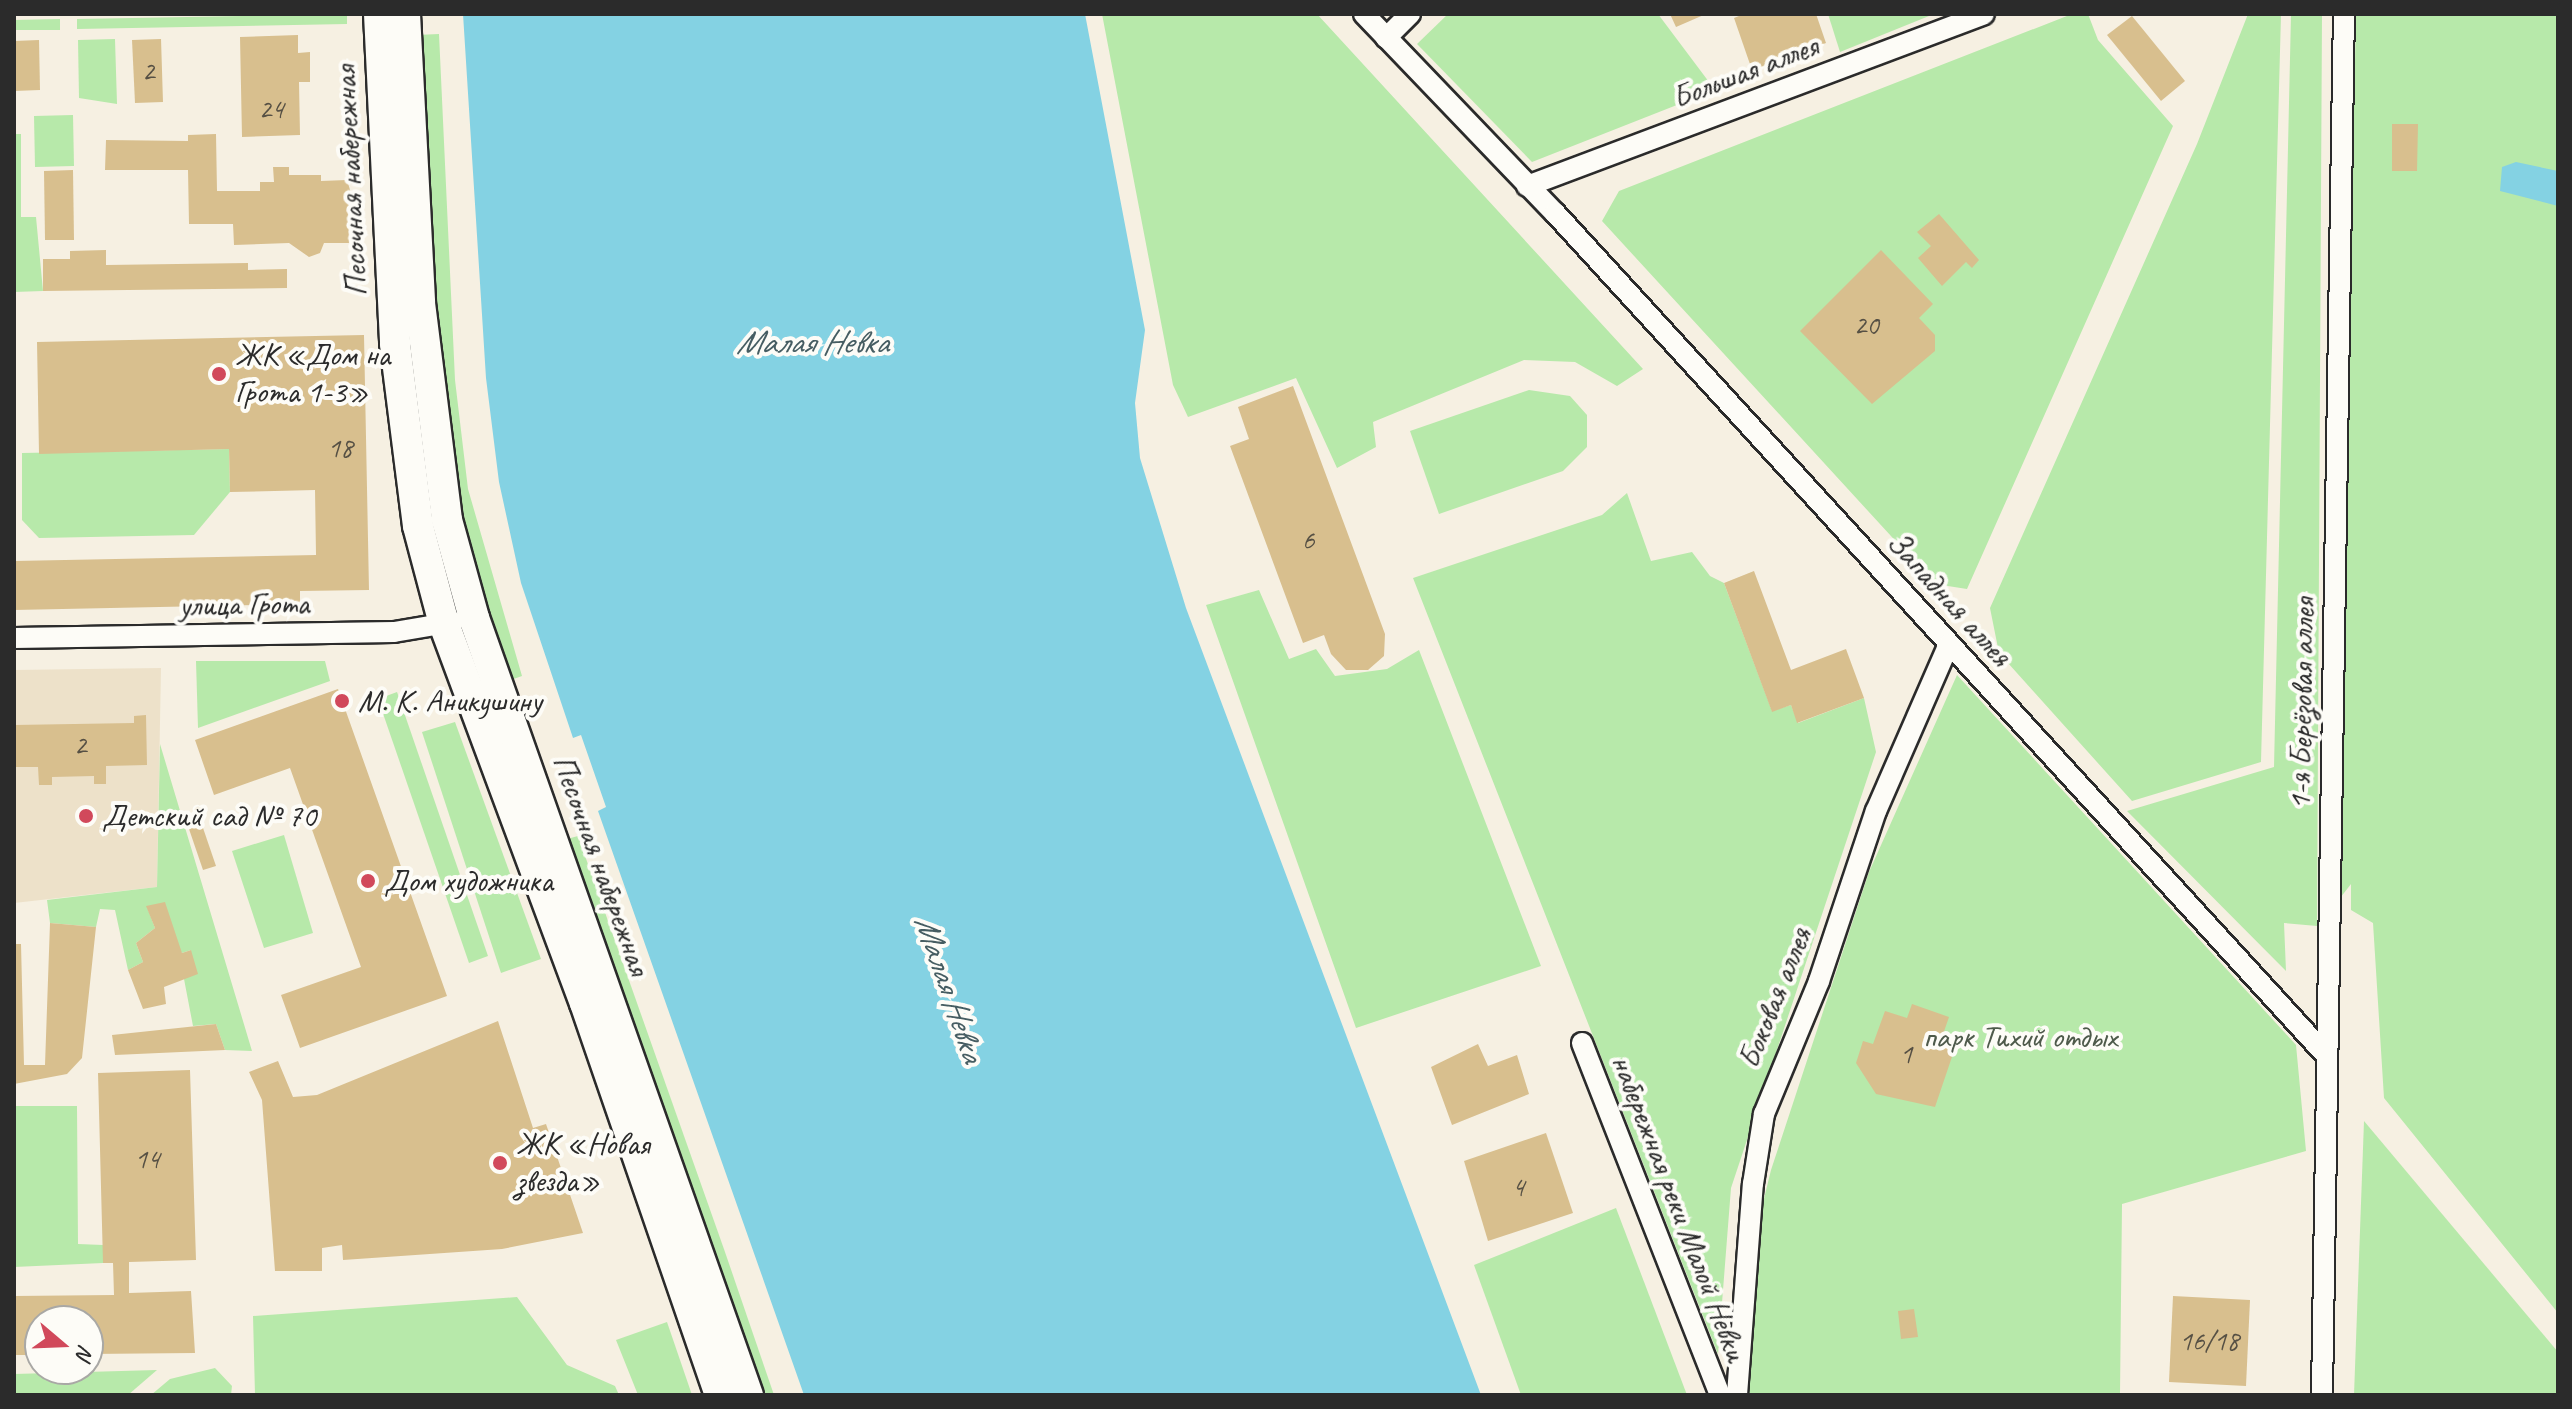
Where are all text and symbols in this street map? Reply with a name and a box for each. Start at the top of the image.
street label: Большая аллея [1667,27,1823,117]
house number: 2 [142,54,154,88]
street label: Песочная набережная [326,64,376,298]
house number: 24 [258,92,284,126]
house number: 20 [1853,308,1879,342]
water label: Малая Невка [736,322,888,362]
place label: ЖК «Дом на Грота 1-3» [235,337,392,412]
marker: ЖК «Дом на Грота 1-3» [210,365,228,383]
house number: 18 [327,431,353,465]
house number: 6 [1302,523,1314,557]
street label: Западная аллея [1878,523,2020,675]
street label: улица Грота [177,585,311,625]
street label: 1-я Берёзовая аллея [2281,598,2323,810]
place label: М. К. Аникушину [358,682,542,720]
marker: М. К. Аникушину [333,692,351,710]
house number: 2 [74,728,86,762]
street label: Песочная набережная [543,749,659,981]
place label: Детский сад № 70 [102,797,316,835]
marker: Детский сад № 70 [77,807,95,825]
place label: Дом художника [384,862,551,900]
marker: Дом художника [359,872,377,890]
water label: Малая Невка [906,909,994,1067]
street label: Боковая аллея [1729,922,1821,1074]
park label: парк Тихий отдых [1923,1018,2117,1056]
house number: 1 [1900,1037,1912,1071]
street label: набережная реки Малой Невки [1602,1046,1756,1370]
place label: ЖК «Новая звезда» [516,1126,649,1201]
house number: 14 [134,1142,160,1176]
marker: ЖК «Новая звезда» [491,1154,509,1172]
house number: 4 [1512,1170,1524,1204]
north arrow [24,1305,104,1385]
house number: 16/18 [2179,1324,2239,1358]
text: N [69,1341,100,1363]

